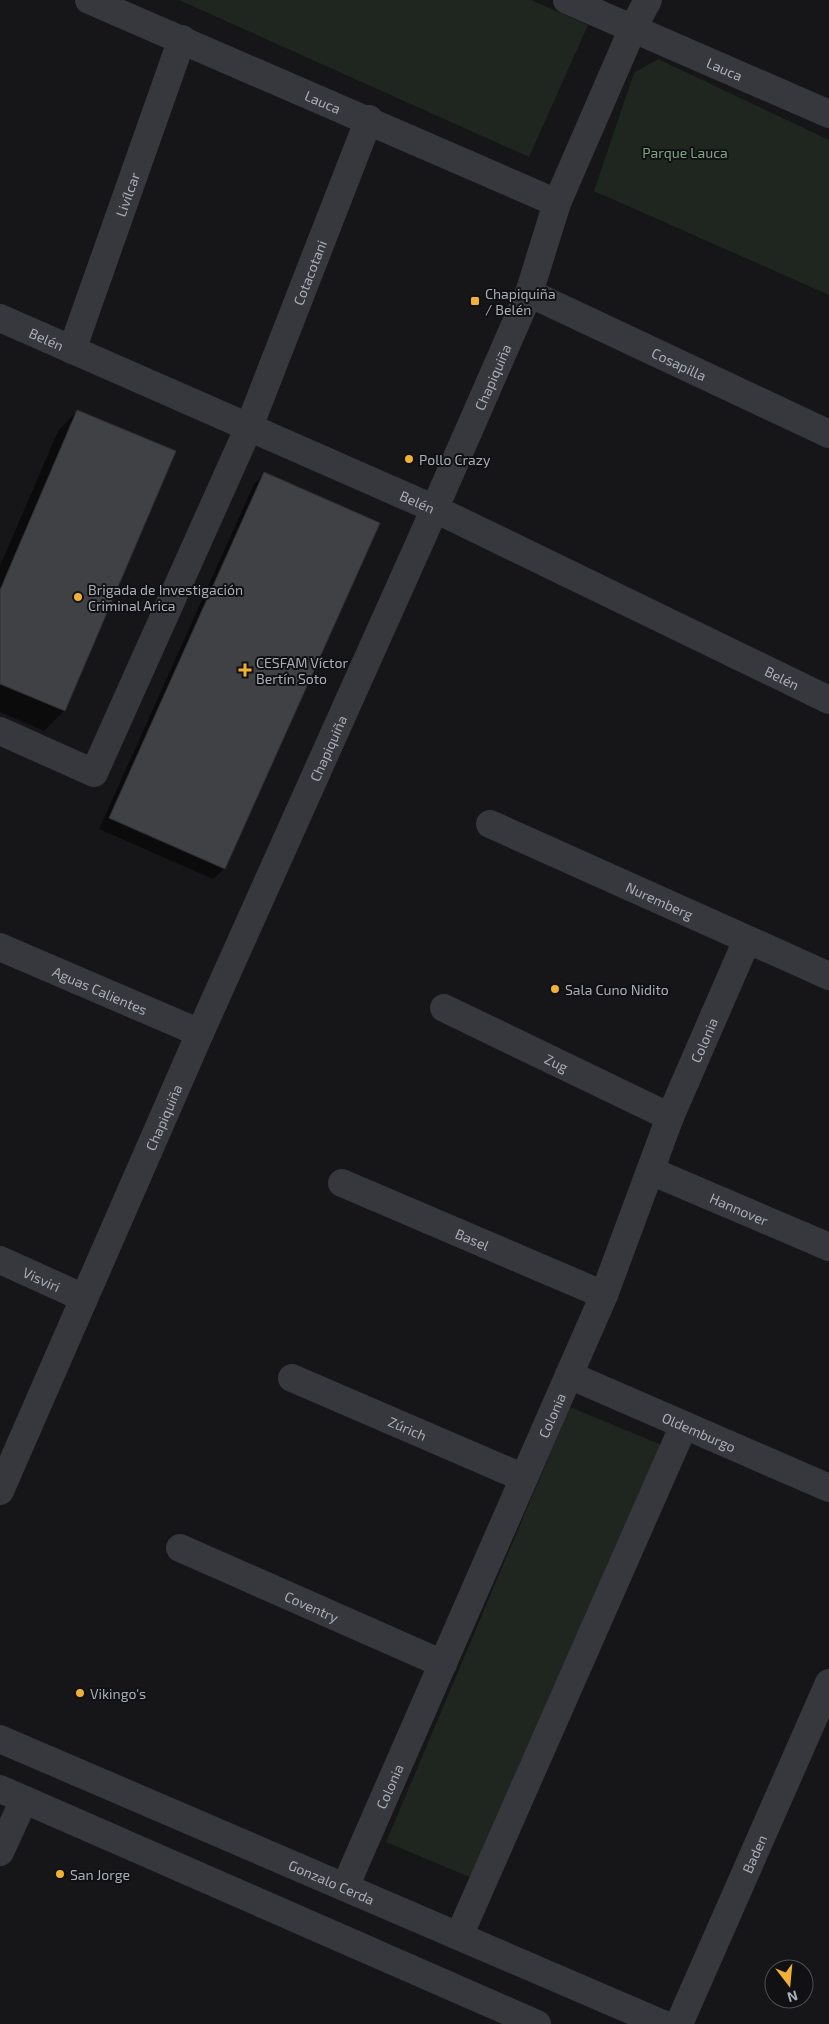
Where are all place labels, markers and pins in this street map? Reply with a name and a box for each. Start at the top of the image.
place label: Chapiquiña / Belén [485,285,556,318]
marker: Chapiquiña / Belén [469,295,481,307]
place label: Pollo Crazy [419,451,491,468]
marker: Pollo Crazy [403,453,415,465]
place label: Brigada de Investigación Criminal Arica [88,581,243,614]
marker: Brigada de Investigación Criminal Arica [72,591,84,603]
place label: CESFAM Víctor Bertín Soto [256,654,348,687]
marker: CESFAM Víctor Bertín Soto [238,663,252,677]
place label: Sala Cuno Nidito [565,981,669,998]
marker: Sala Cuno Nidito [549,983,561,995]
place label: Vikingo's [90,1685,146,1702]
marker: Vikingo's [74,1687,86,1699]
place label: San Jorge [70,1866,130,1883]
marker: San Jorge [54,1868,66,1880]

